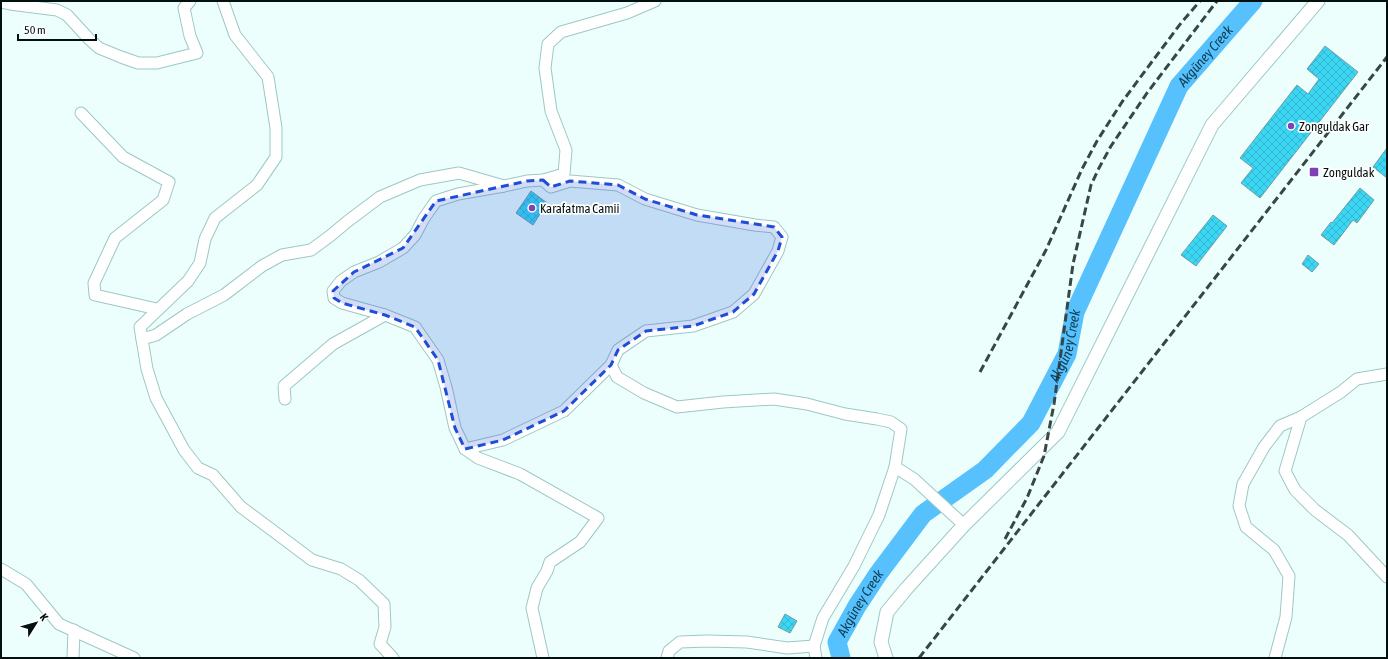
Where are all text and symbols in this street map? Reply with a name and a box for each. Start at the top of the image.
scale bar [18,16,96,42]
water label: Akgüney Creek [1174,22,1237,90]
text: 50 m [24,23,46,37]
place label: Zonguldak Gar [1299,119,1369,134]
marker: Zonguldak Gar [1286,121,1296,131]
place label: Zonguldak [1323,165,1375,180]
marker: Zonguldak [1308,166,1320,178]
place label: Karafatma Camii [540,201,620,216]
marker: Karafatma Camii [527,203,537,213]
water label: Akgüney Creek [1045,307,1083,385]
water label: Akgüney Creek [833,565,887,640]
north arrow [16,603,56,643]
text: K [38,611,51,623]

